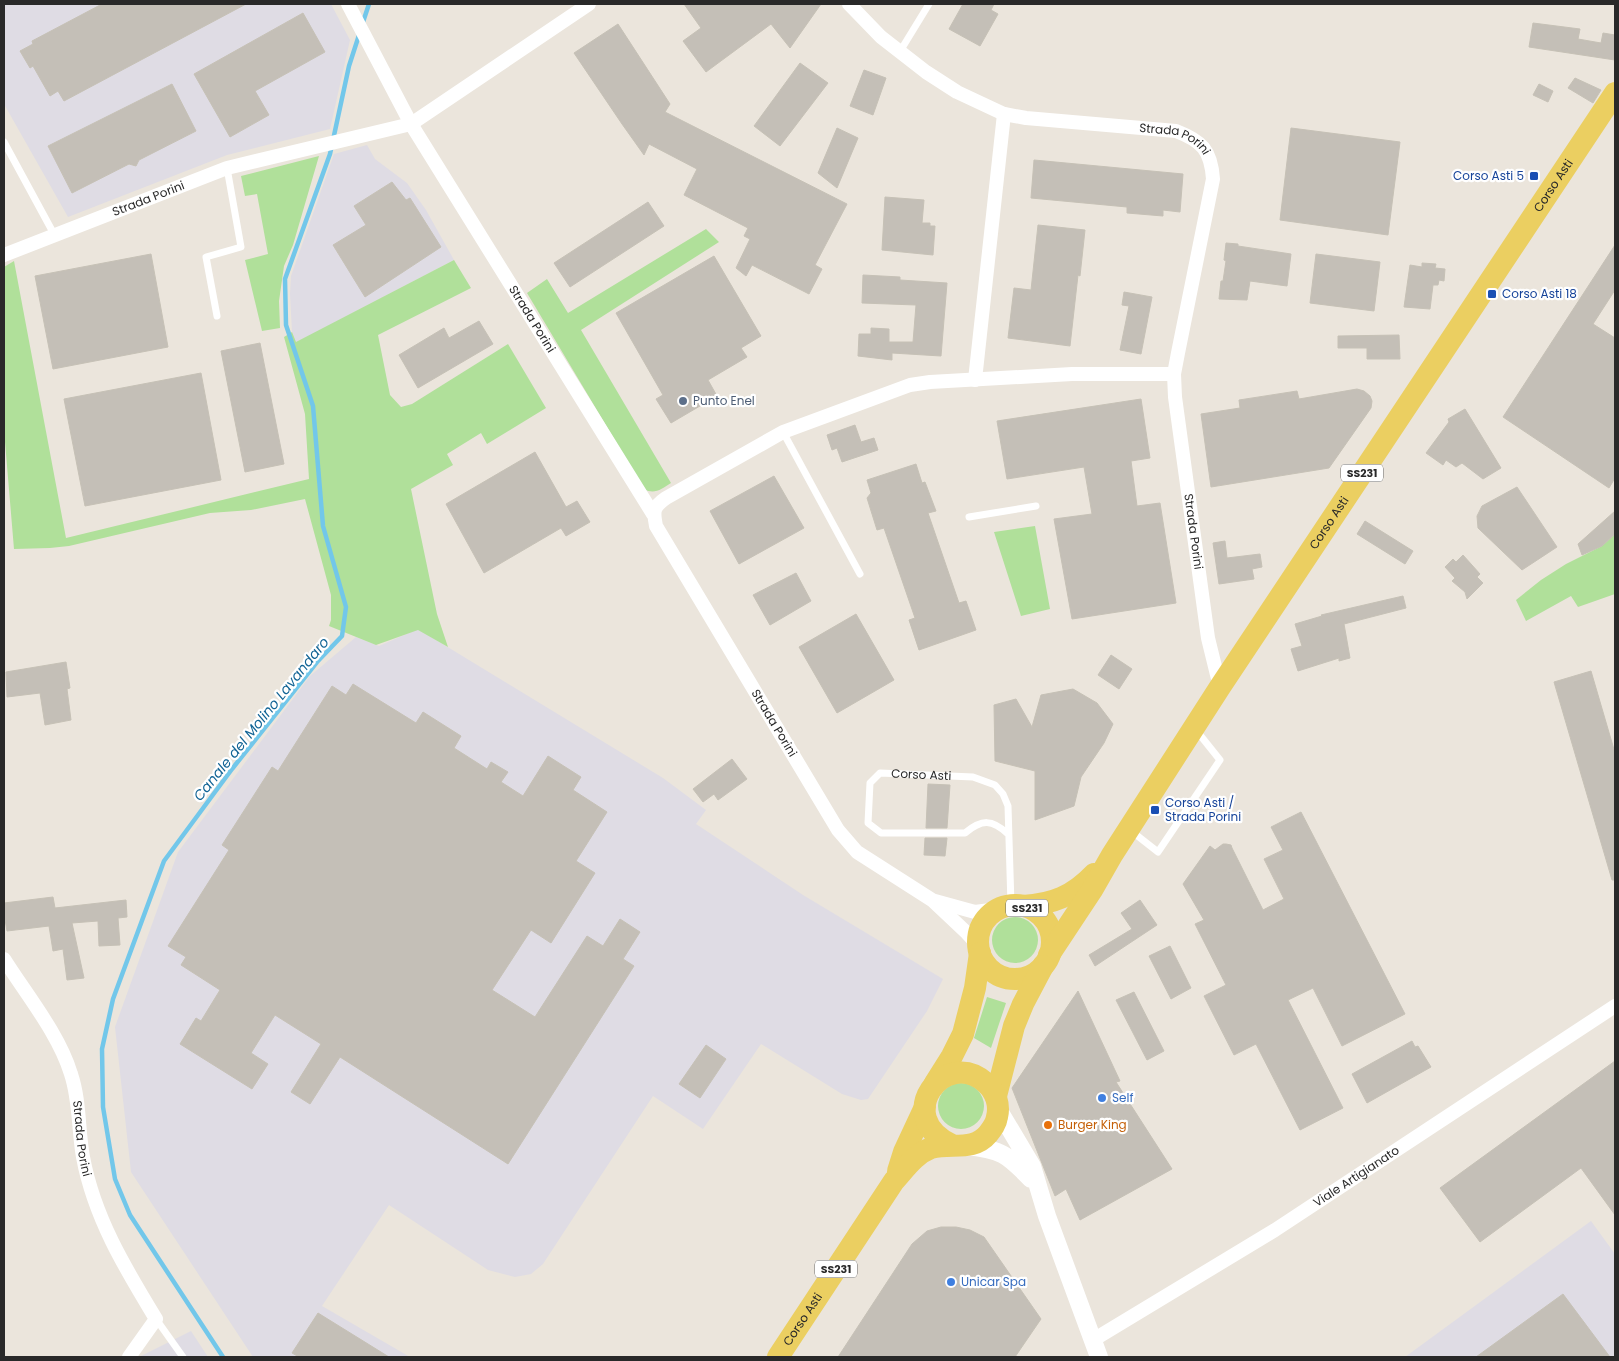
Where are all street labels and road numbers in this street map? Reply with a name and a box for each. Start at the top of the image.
street label: Strada Porini [1139,119,1215,158]
street label: Corso Asti [1529,156,1577,215]
street label: Strada Porini [110,176,187,220]
street label: Strada Porini [505,282,560,356]
road number: SS231 [1341,464,1383,482]
street label: Strada Porini [1180,493,1208,570]
street label: Corso Asti [1305,493,1352,552]
street label: Strada Porini [748,686,801,760]
street label: Corso Asti [891,764,952,784]
road number: SS231 [1006,900,1048,916]
street label: Strada Porini [69,1100,96,1178]
street label: Viale Artigianato [1310,1141,1403,1211]
road number: SS231 [815,1260,857,1278]
street label: Corso Asti [779,1289,826,1349]

